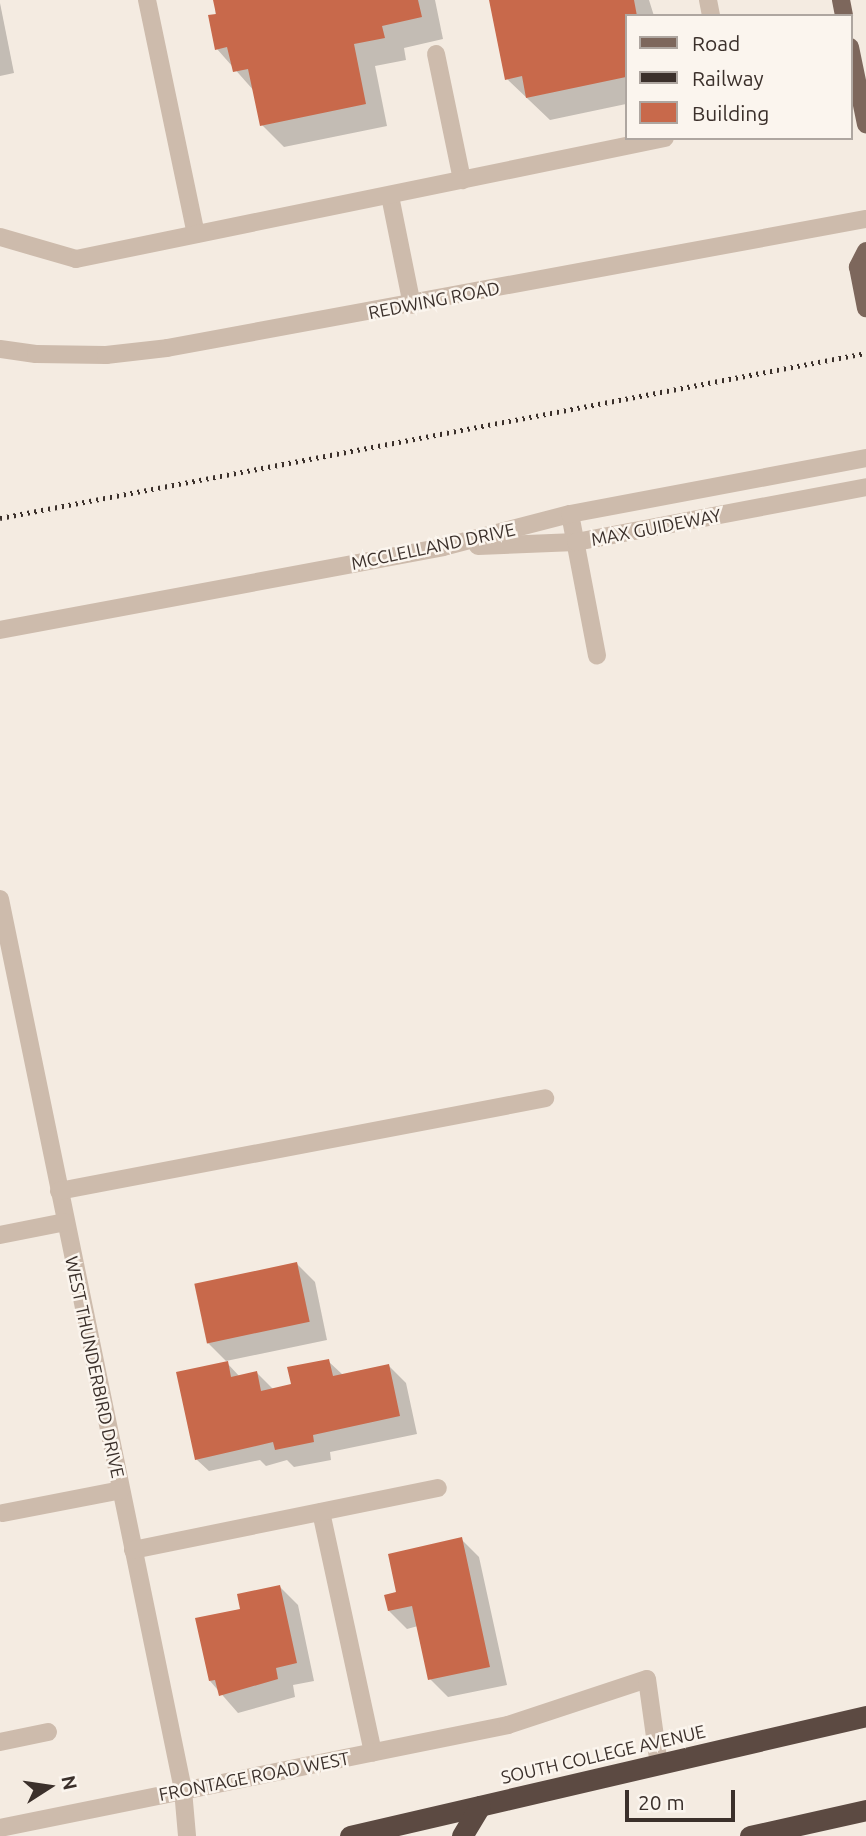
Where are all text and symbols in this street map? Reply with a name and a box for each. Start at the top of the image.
legend [624,14,852,140]
text: Road [692,31,740,55]
text: Railway [692,66,764,90]
text: Building [692,101,769,125]
street label: REDWING ROAD [366,277,502,323]
street label: MAX GUIDEWAY [589,504,723,550]
street label: MCCLELLAND DRIVE [349,518,517,574]
street label: WEST THUNDERBIRD DRIVE [61,1254,129,1480]
street label: SOUTH COLLEGE AVENUE [499,1720,707,1788]
street label: FRONTAGE ROAD WEST [157,1747,351,1805]
north arrow [14,1752,84,1822]
text: N [57,1773,82,1792]
scale bar [628,1776,738,1820]
text: 20 m [638,1790,685,1814]

